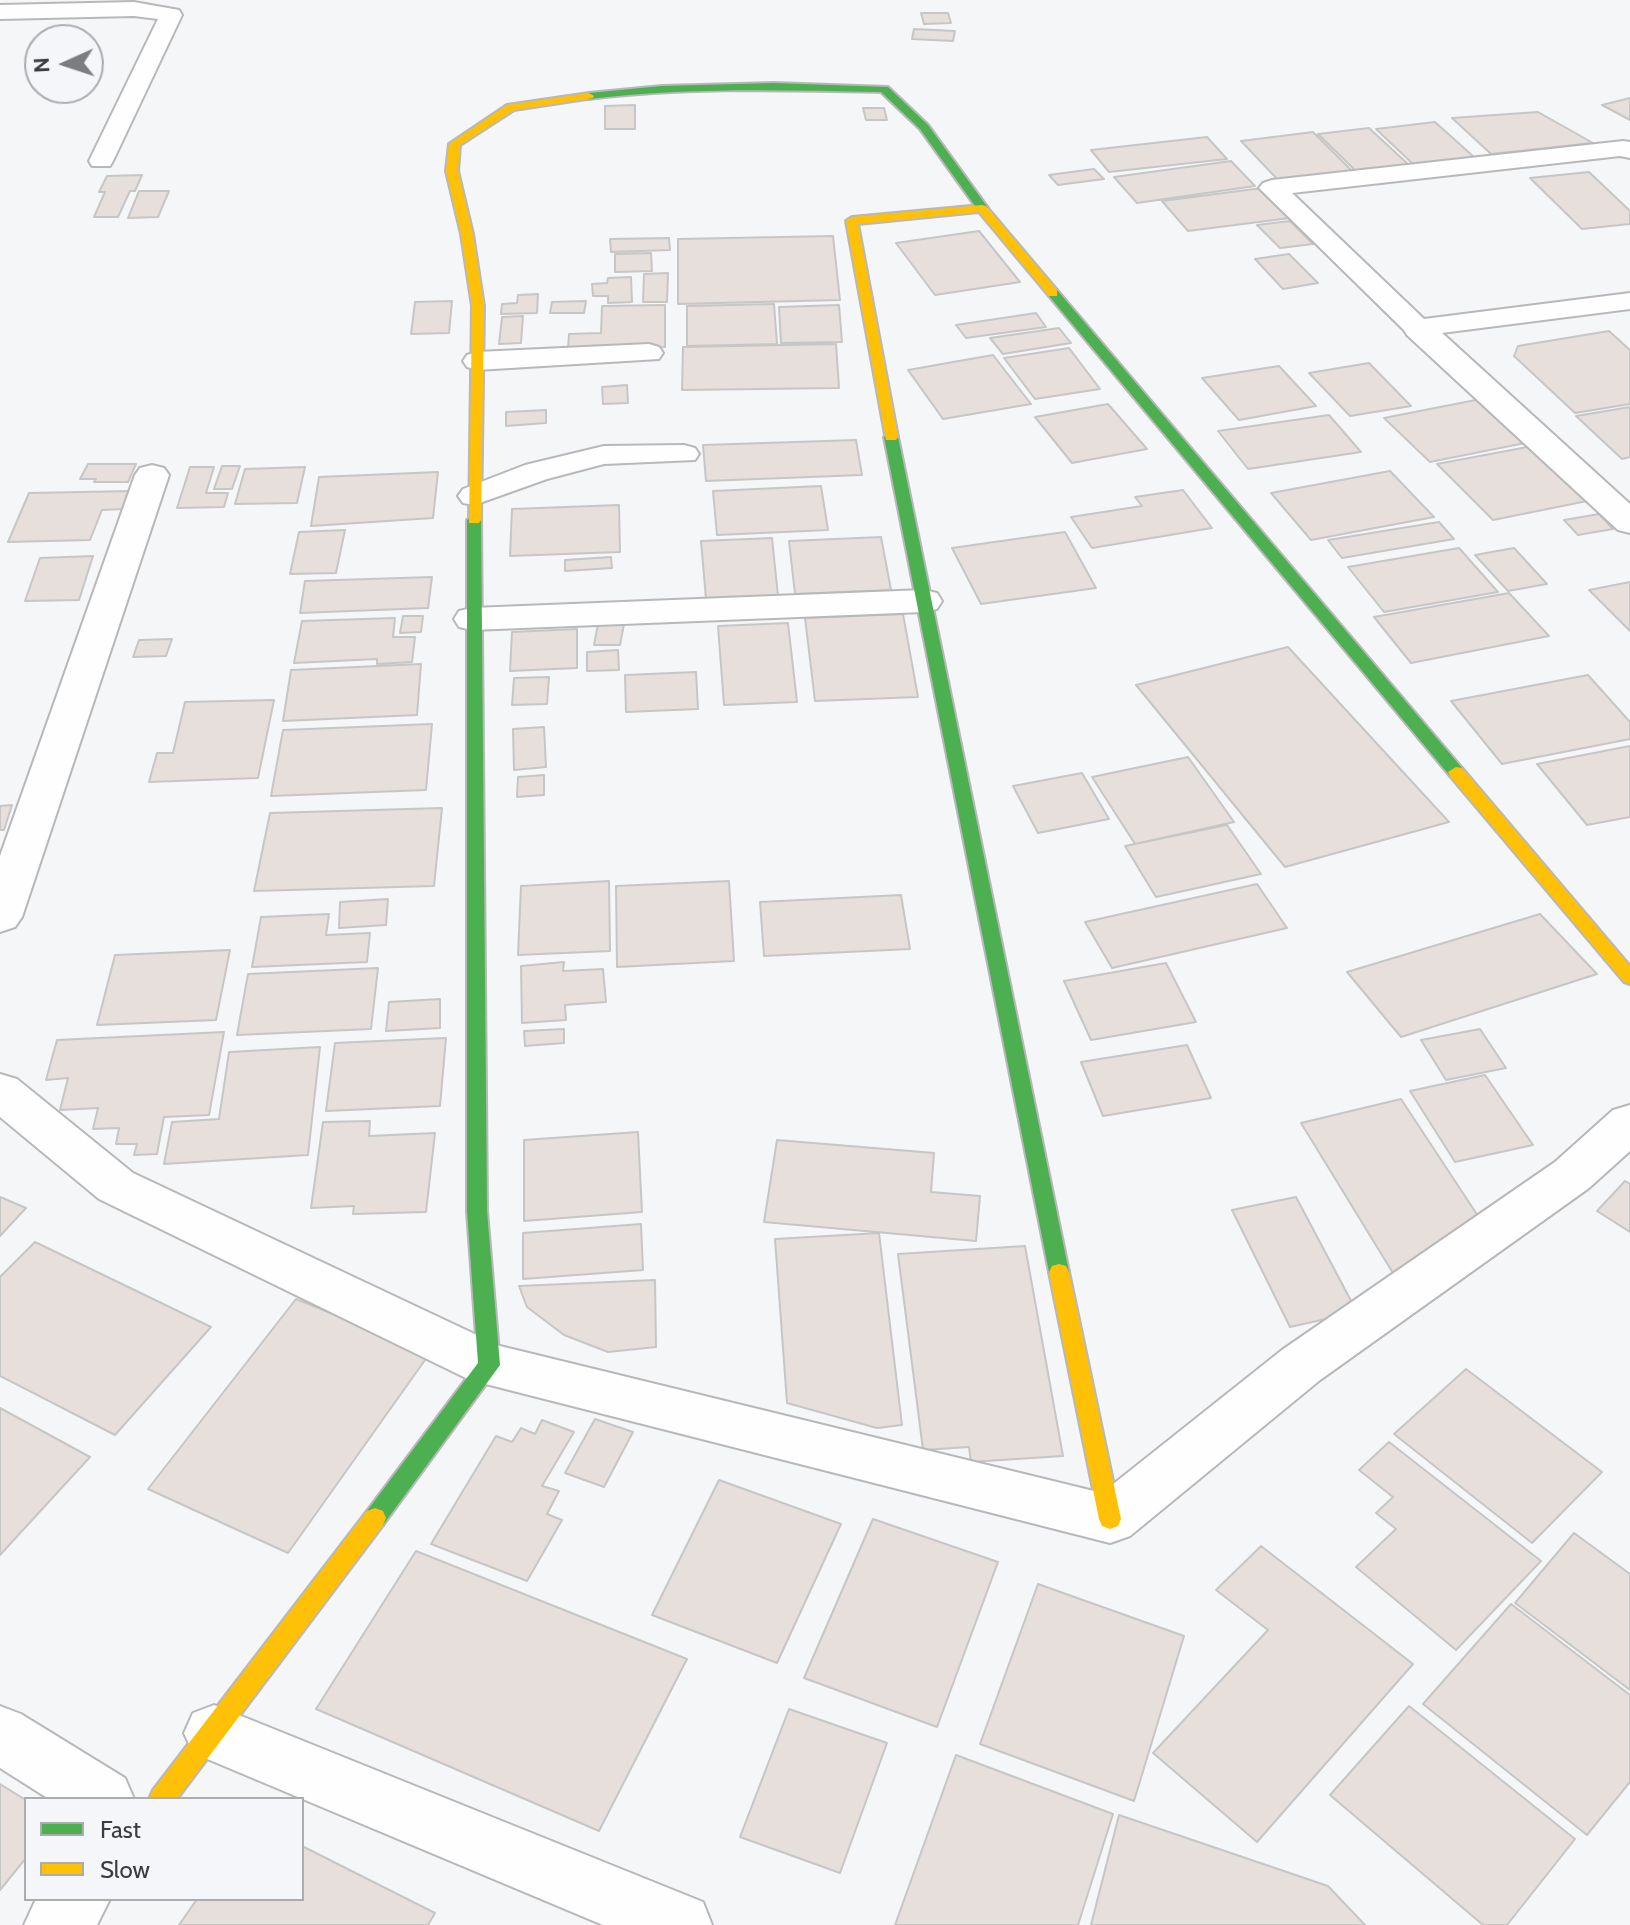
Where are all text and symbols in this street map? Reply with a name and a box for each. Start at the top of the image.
north arrow [24,24,104,104]
text: N [28,57,55,74]
legend [24,1797,304,1901]
text: Fast [100,1815,141,1844]
text: Slow [100,1855,150,1884]

